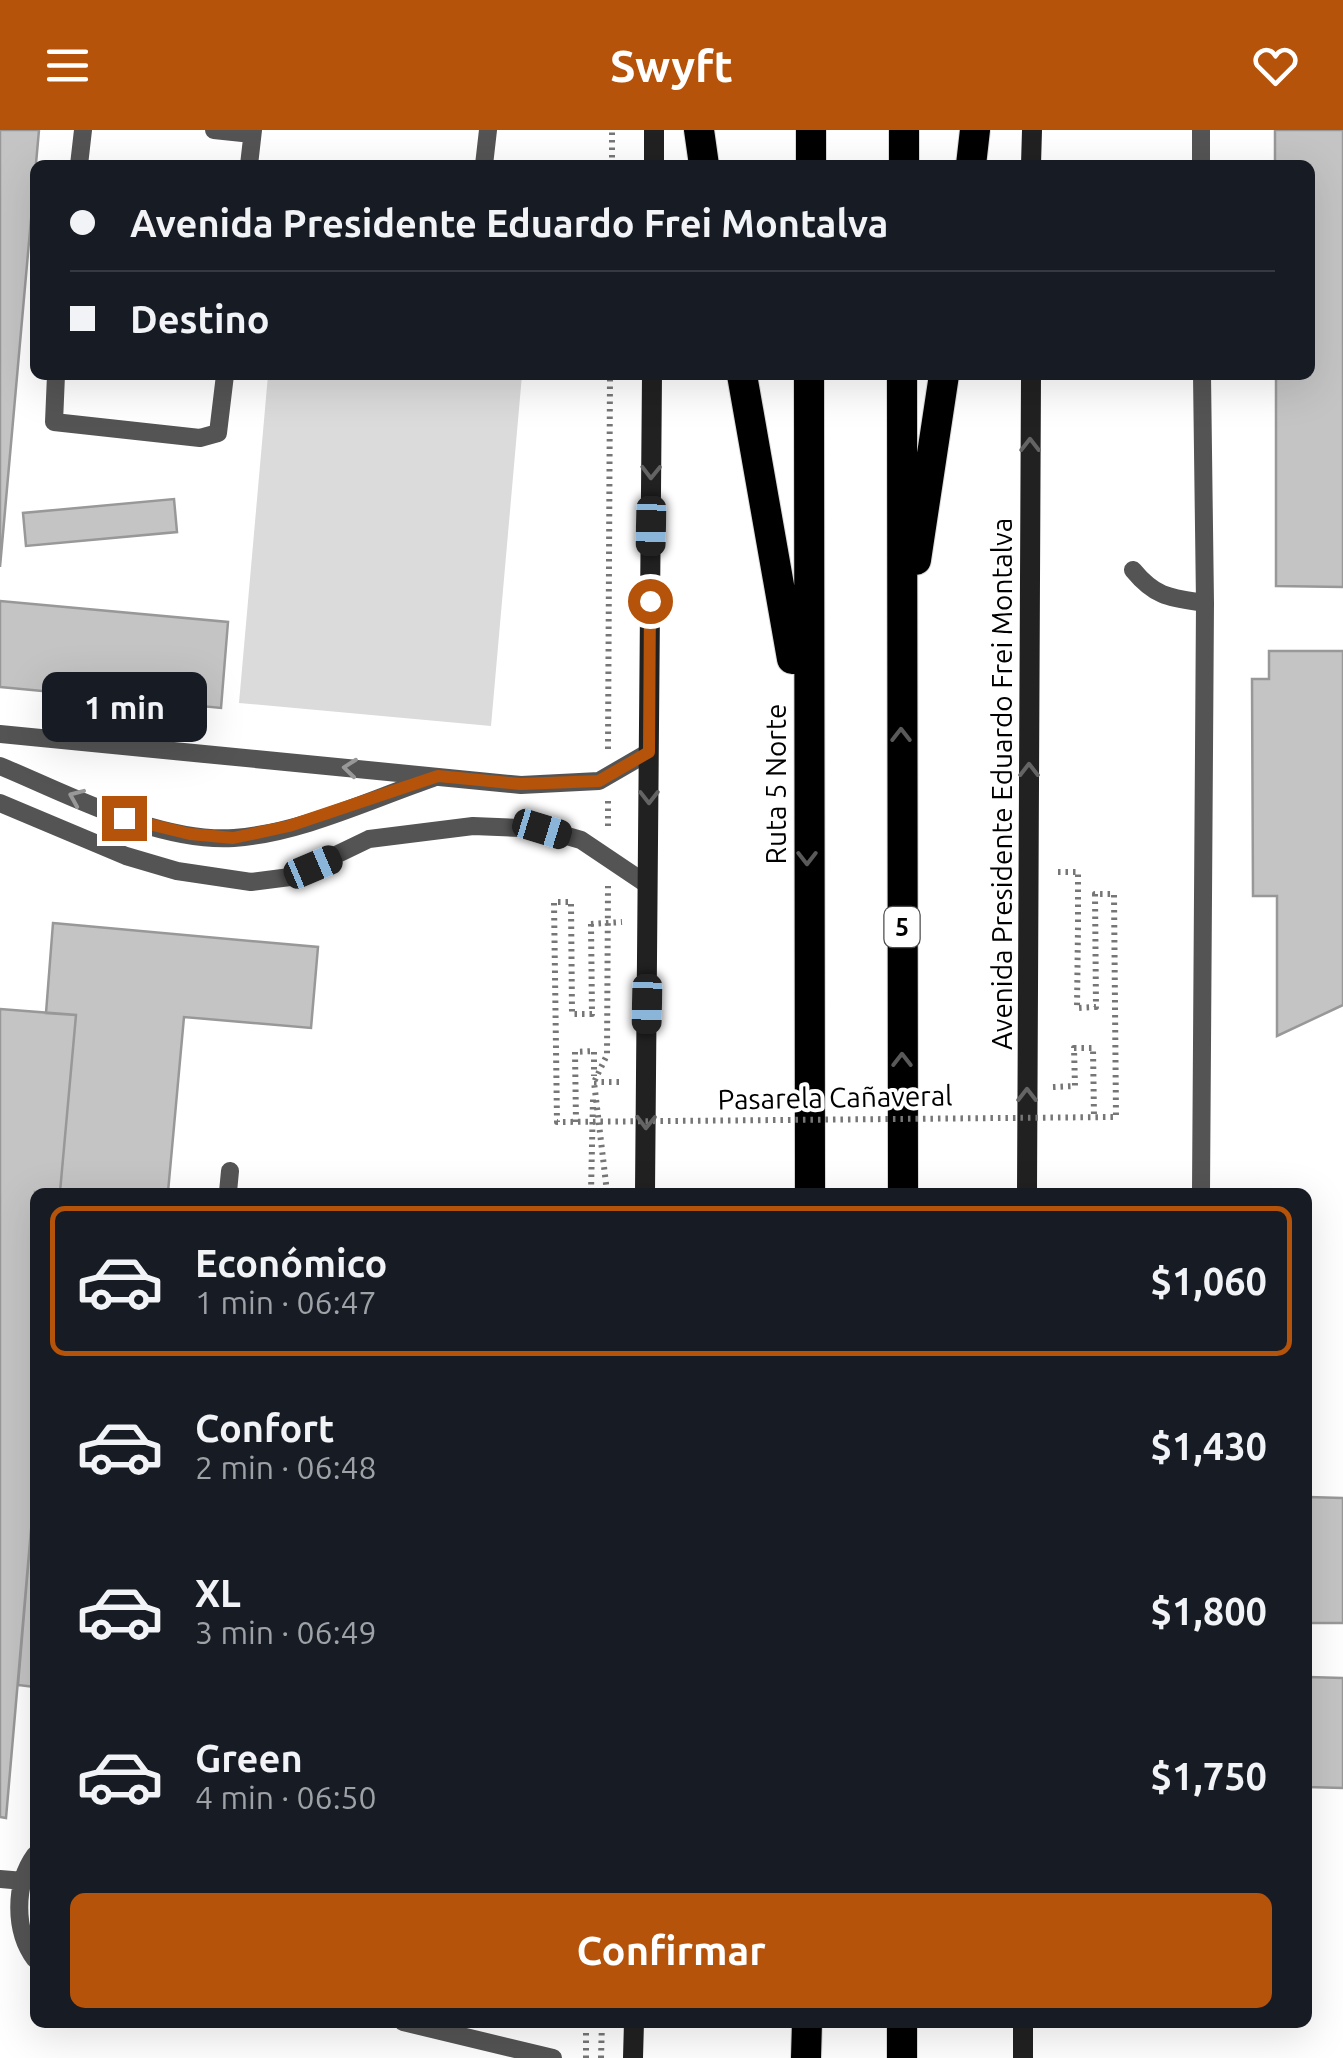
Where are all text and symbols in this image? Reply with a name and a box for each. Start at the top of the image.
icon: menu [40,38,95,93]
icon: heart [1248,38,1303,93]
text: Swyft [610,40,733,91]
text: Avenida Presidente Eduardo Frei Montalva [130,202,888,244]
text: Destino [130,298,270,340]
one-way arrow [1019,437,1041,452]
one-way arrow [641,465,662,481]
car [635,496,667,556]
street label: Avenida Presidente Eduardo Frei Montalva [986,518,1017,1050]
route start [628,579,673,624]
callout: 1 min [42,673,206,743]
text: 1 min [84,689,165,725]
street label: Ruta 5 Norte [760,704,791,864]
one-way arrow [890,727,911,743]
one-way arrow [342,758,358,779]
one-way arrow [1018,762,1040,778]
one-way arrow [68,789,86,809]
one-way arrow [638,790,659,806]
route end [102,796,147,841]
car [509,806,575,852]
car [280,841,346,893]
one-way arrow [796,852,818,867]
road number: 5 [884,907,920,947]
car [631,974,663,1034]
one-way arrow [892,1052,913,1068]
street label: Pasarela Cañaveral [717,1079,953,1115]
one-way arrow [1016,1087,1038,1102]
one-way arrow [635,1115,656,1131]
icon: car [75,1236,165,1326]
text: Económico [195,1242,387,1284]
text: $1,060 [1150,1260,1267,1302]
text: 1 min · 06:47 [195,1284,377,1320]
icon: car [75,1401,165,1491]
text: Confort [195,1407,334,1449]
text: $1,430 [1150,1425,1267,1467]
text: 2 min · 06:48 [195,1449,377,1485]
icon: car [75,1566,165,1656]
text: XL [195,1572,241,1614]
text: $1,800 [1150,1590,1267,1632]
text: 3 min · 06:49 [195,1614,377,1650]
icon: car [75,1731,165,1821]
text: Green [195,1737,303,1779]
text: $1,750 [1150,1755,1267,1797]
text: 4 min · 06:50 [195,1779,377,1815]
button: Confirmar [70,1893,1272,2008]

